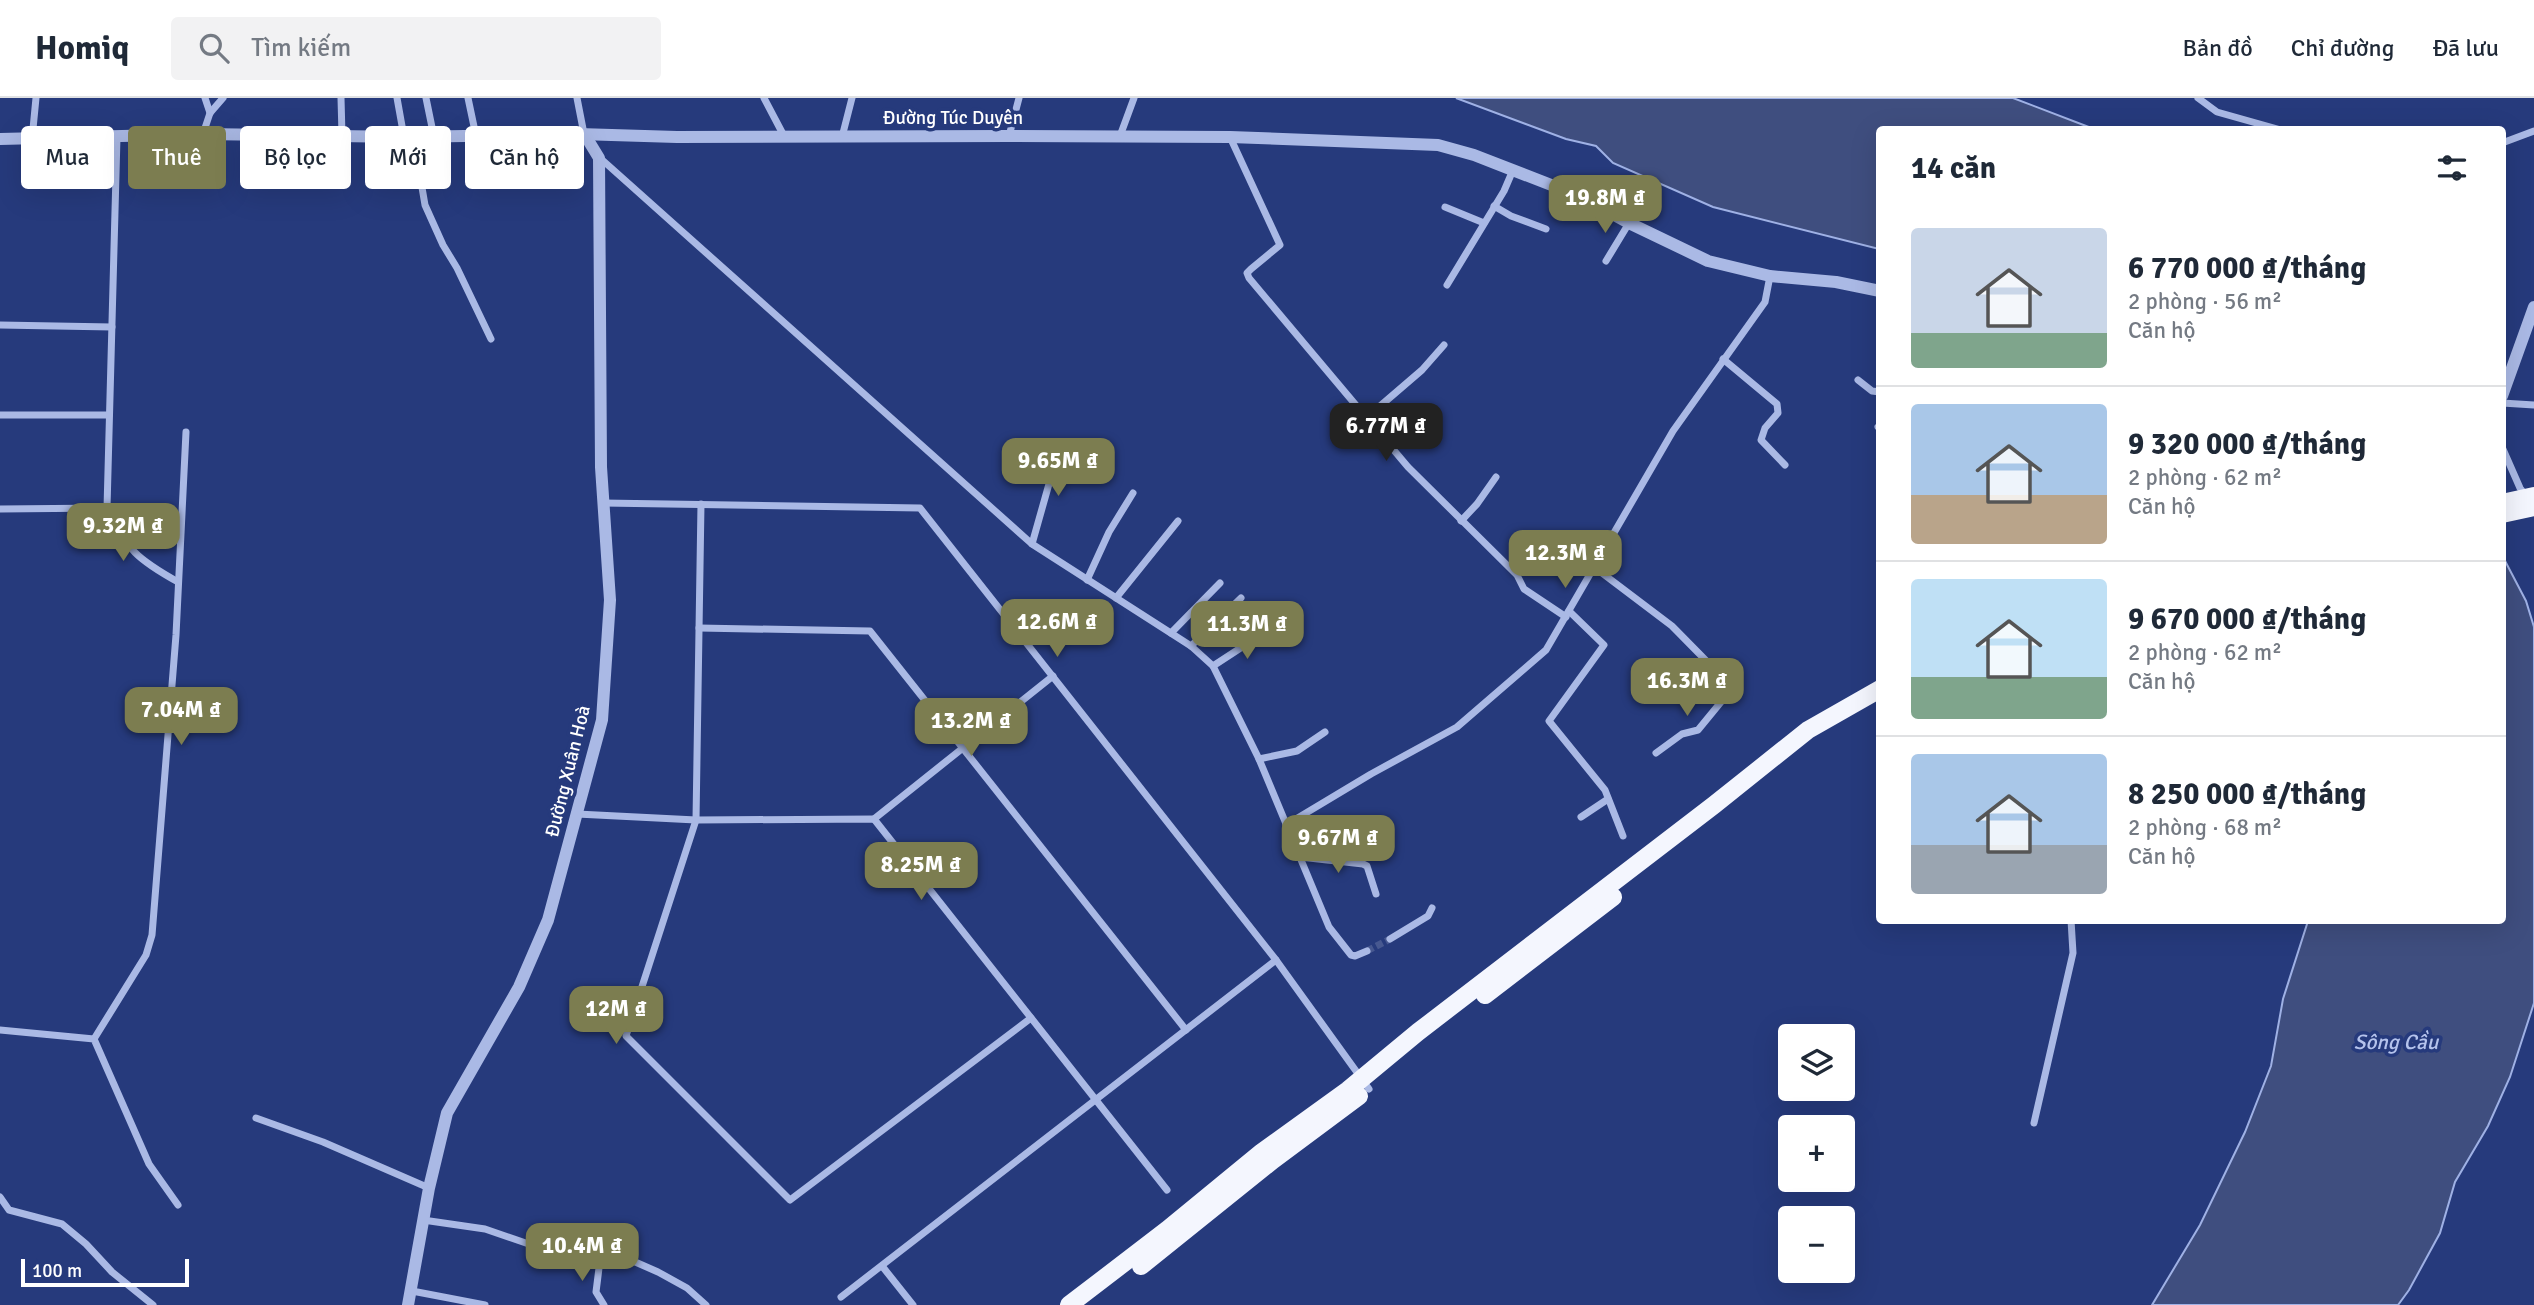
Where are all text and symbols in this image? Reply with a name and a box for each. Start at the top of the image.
search box [171,17,661,80]
text: Homiq [35,28,129,69]
icon: search [195,29,233,67]
text: Tìm kiếm [251,32,351,64]
text: Bản đồ [2182,33,2253,63]
text: Chỉ đường [2291,33,2394,63]
text: Đã lưu [2432,33,2499,63]
street label: Đường Túc Duyên [883,106,1023,130]
chip: Mua [21,126,114,189]
chip: Thuê [128,126,226,189]
chip: Bộ lọc [240,126,351,189]
chip: Mới [365,126,451,189]
chip: Căn hộ [465,126,584,189]
icon: filters [2433,149,2471,187]
text: 14 căn [1911,150,1996,187]
pin: 19.8M ₫ [1540,176,1670,235]
text: 19.8M ₫ [1565,183,1645,212]
text: 6 770 000 ₫/tháng [2128,250,2366,287]
icon: home [1967,256,2051,340]
text: 2 phòng · 56 m² [2128,287,2282,316]
text: Căn hộ [2128,316,2195,345]
pin: 6.77M ₫ [1321,404,1451,463]
text: 6.77M ₫ [1346,411,1426,440]
text: 9 320 000 ₫/tháng [2128,426,2366,463]
icon: home [1967,432,2051,516]
pin: 9.65M ₫ [993,438,1123,498]
text: 9.65M ₫ [1018,446,1098,475]
text: 2 phòng · 62 m² [2128,463,2282,492]
text: Căn hộ [2128,492,2195,521]
pin: 9.32M ₫ [58,504,188,563]
text: 9.32M ₫ [83,511,163,540]
pin: 12.3M ₫ [1500,531,1630,590]
text: 12.3M ₫ [1525,538,1605,567]
pin: 12.6M ₫ [992,600,1122,659]
text: 9 670 000 ₫/tháng [2128,601,2366,638]
pin: 11.3M ₫ [1182,602,1312,661]
text: 12.6M ₫ [1017,607,1097,636]
icon: home [1967,607,2051,691]
text: 11.3M ₫ [1207,609,1287,638]
text: 2 phòng · 62 m² [2128,638,2282,667]
pin: 16.3M ₫ [1622,658,1752,718]
text: 16.3M ₫ [1647,666,1727,695]
text: Căn hộ [2128,667,2195,696]
pin: 7.04M ₫ [116,688,246,747]
text: 7.04M ₫ [141,695,221,724]
pin: 13.2M ₫ [906,698,1036,758]
street label: Đường Xuân Hoà [540,703,596,840]
text: 13.2M ₫ [931,706,1011,735]
text: 8 250 000 ₫/tháng [2128,776,2366,813]
icon: home [1967,782,2051,866]
text: 2 phòng · 68 m² [2128,813,2282,842]
pin: 9.67M ₫ [1273,816,1403,875]
text: 9.67M ₫ [1298,823,1378,852]
pin: 8.25M ₫ [856,842,986,902]
text: Căn hộ [2128,842,2195,871]
text: 8.25M ₫ [881,850,961,879]
pin: 12M ₫ [567,986,665,1046]
text: 12M ₫ [585,994,647,1023]
map controls [1778,1024,1855,1283]
button: layers [1778,1024,1855,1101]
water label: Sông Cầu [2354,1029,2440,1055]
button: + [1778,1115,1855,1192]
button: − [1778,1206,1855,1283]
pin: 10.4M ₫ [517,1224,647,1283]
text: 10.4M ₫ [542,1231,622,1260]
scale bar [21,1256,189,1288]
text: 100 m [32,1259,82,1283]

